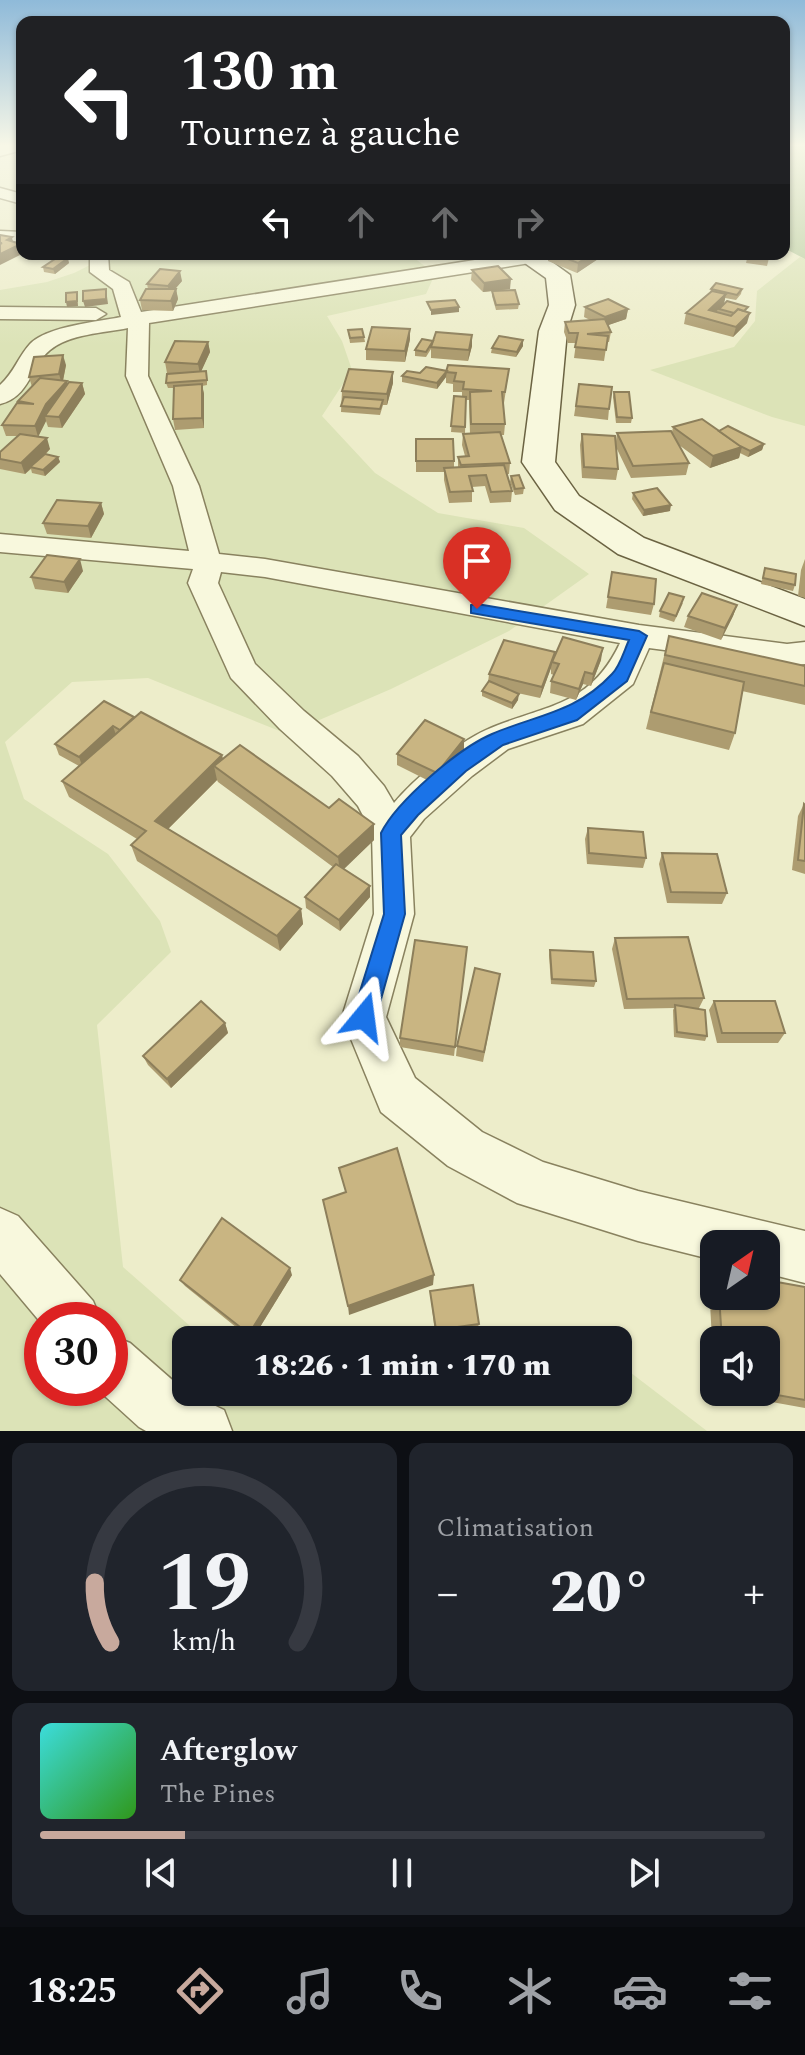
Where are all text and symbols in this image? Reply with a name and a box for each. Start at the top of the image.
text: 130 m [180,30,339,115]
icon: left [48,48,152,152]
text: Tournez à gauche [180,107,460,162]
icon: left [255,200,299,244]
icon: ahead [339,200,383,244]
icon: ahead [423,200,467,244]
icon: right [507,200,551,244]
pin [443,527,511,609]
icon: arrive [455,539,499,583]
position arrow [322,975,406,1059]
north arrow [700,1230,780,1310]
map controls [700,1230,780,1406]
speed limit sign: 30 [24,1302,128,1406]
button: sound [700,1326,780,1406]
text: 18:26 · 1 min · 170 m [253,1343,551,1389]
text: Climatisation [437,1508,594,1548]
text: 19 [158,1521,251,1648]
text: 20° [550,1547,652,1639]
text: − [437,1560,459,1627]
text: + [743,1560,765,1627]
text: km/h [172,1620,236,1663]
text: Afterglow [160,1728,297,1774]
text: The Pines [160,1774,275,1814]
icon: previous [139,1851,183,1895]
icon: pause [380,1851,424,1895]
icon: next [622,1851,666,1895]
icon: directions [172,1963,228,2019]
icon: music [282,1963,338,2019]
icon: phone [392,1963,448,2019]
icon: climate [502,1963,558,2019]
icon: car [612,1963,668,2019]
icon: filters [722,1963,778,2019]
text: 18:25 [27,1964,117,2019]

